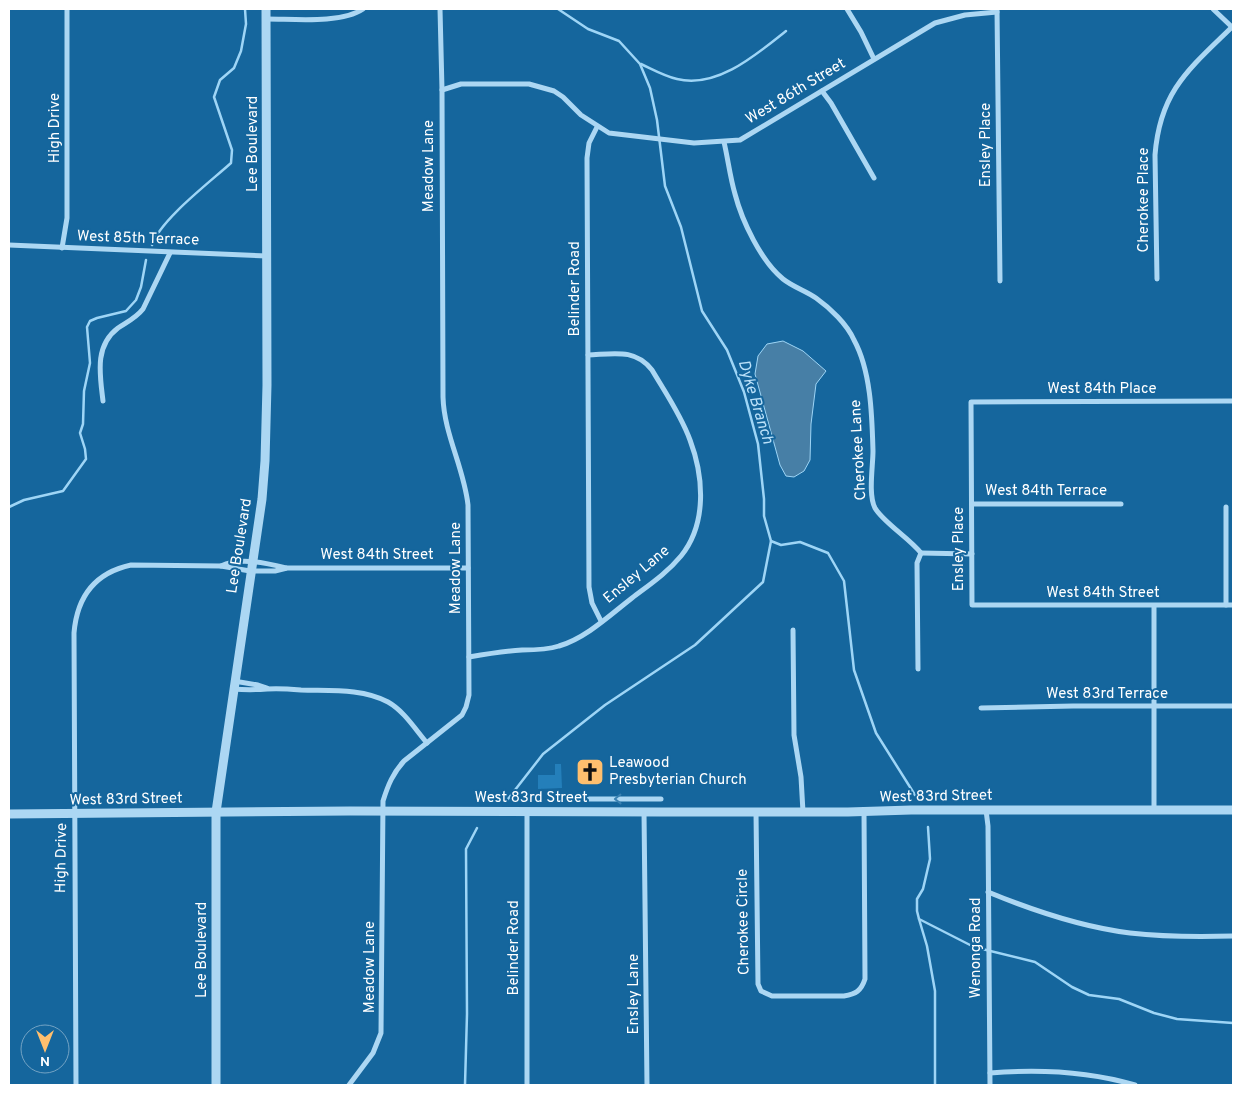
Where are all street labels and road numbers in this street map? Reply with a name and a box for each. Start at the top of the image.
street label: West 86th Street [743,55,849,129]
street label: High Drive [46,93,65,163]
street label: Lee Boulevard [244,96,263,192]
street label: Ensley Place [977,103,996,187]
street label: Meadow Lane [420,120,439,212]
street label: Cherokee Place [1135,147,1154,253]
street label: West 85th Terrace [77,227,199,251]
street label: Belinder Road [566,241,585,337]
street label: West 84th Place [1047,380,1157,399]
street label: Cherokee Lane [847,399,871,501]
street label: West 84th Terrace [985,482,1107,501]
street label: Lee Boulevard [223,497,257,595]
street label: Ensley Place [950,507,969,591]
street label: Meadow Lane [447,522,466,614]
street label: Ensley Lane [600,542,674,608]
street label: West 84th Street [320,546,434,565]
street label: West 84th Street [1046,584,1160,603]
street label: West 83rd Terrace [1046,685,1168,704]
street label: West 83rd Street [879,787,993,807]
street label: West 83rd Street [474,789,588,808]
street label: West 83rd Street [69,790,183,810]
street label: High Drive [52,823,72,893]
street label: Cherokee Circle [734,869,754,975]
street label: Wenonga Road [967,898,986,998]
street label: Belinder Road [505,900,524,996]
street label: Lee Boulevard [193,902,212,998]
street label: Meadow Lane [361,921,380,1013]
street label: Ensley Lane [625,954,644,1034]

